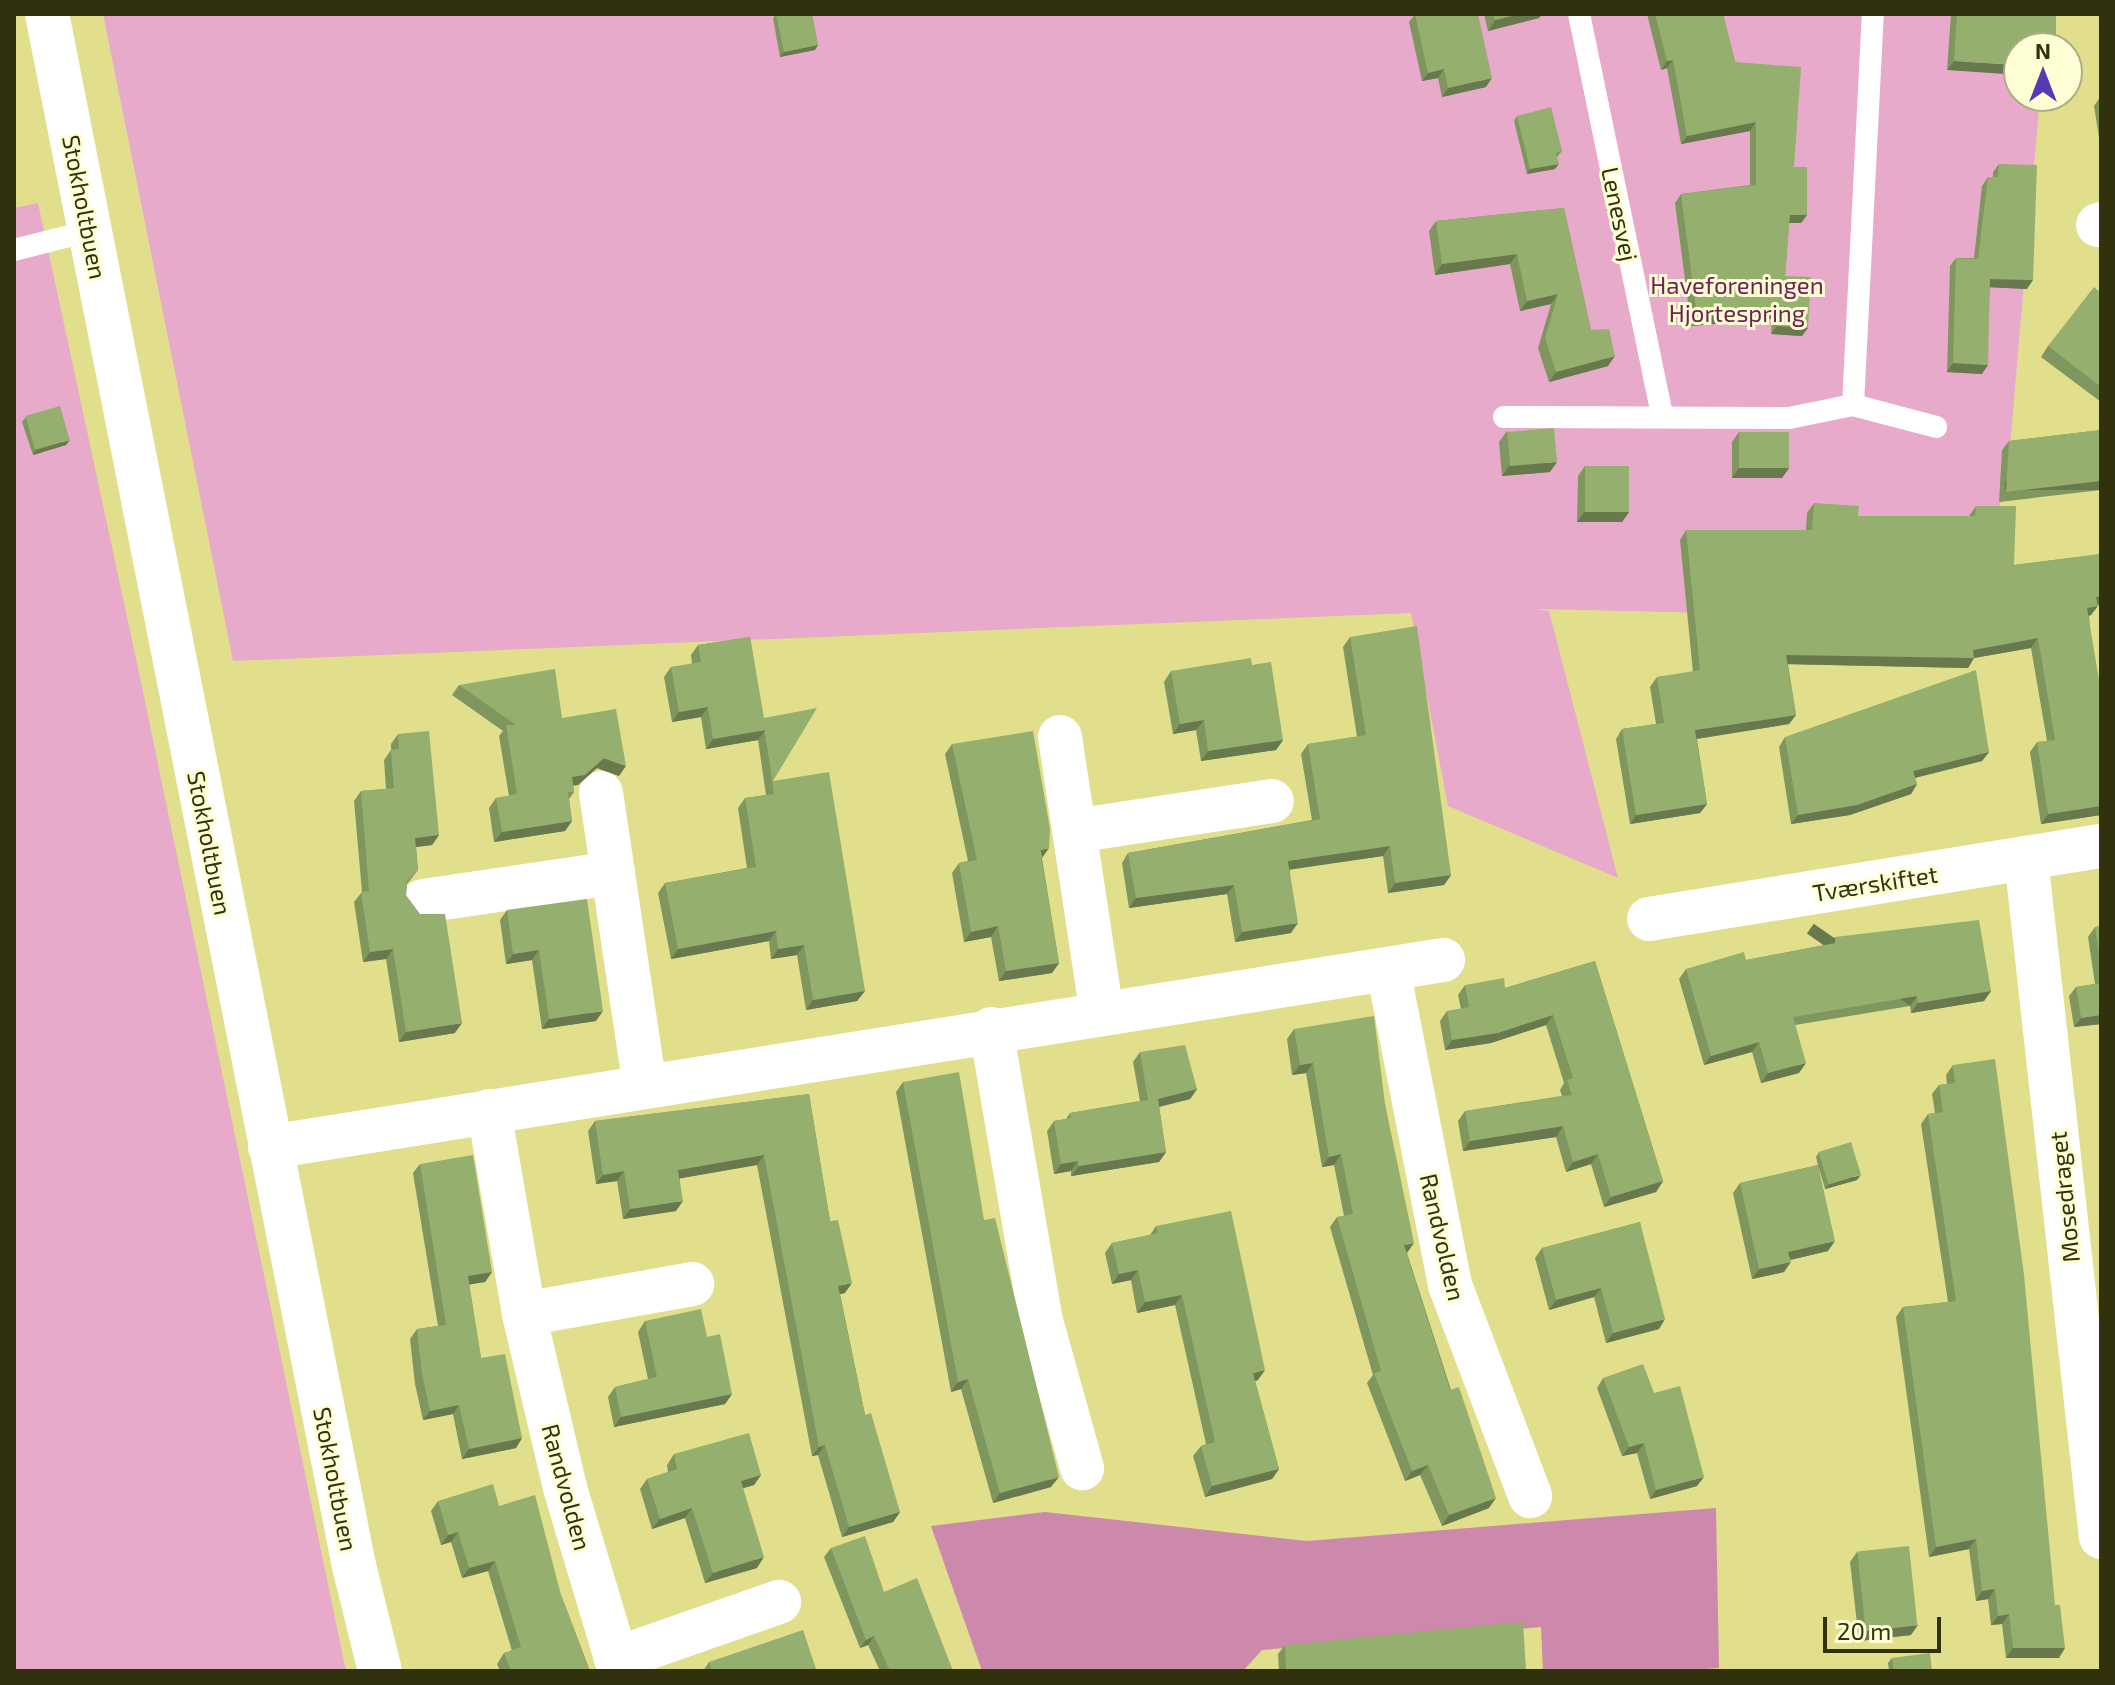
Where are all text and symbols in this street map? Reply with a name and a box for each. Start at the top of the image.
north arrow [2003,32,2083,112]
text: N [2035,37,2051,63]
street label: Stokholtbuen [57,133,113,281]
street label: Lenesvej [1596,164,1644,264]
park label: Haveforeningen Hjortespring [1650,271,1824,327]
street label: Stokholtbuen [182,769,238,917]
street label: Tværskiftet [1811,859,1939,907]
street label: Mosedraget [2043,1130,2085,1264]
street label: Randvolden [1414,1171,1472,1303]
street label: Stokholtbuen [308,1405,364,1553]
street label: Randvolden [536,1421,598,1553]
scale bar [1827,1601,1945,1651]
text: 20 m [1837,1616,1891,1645]

